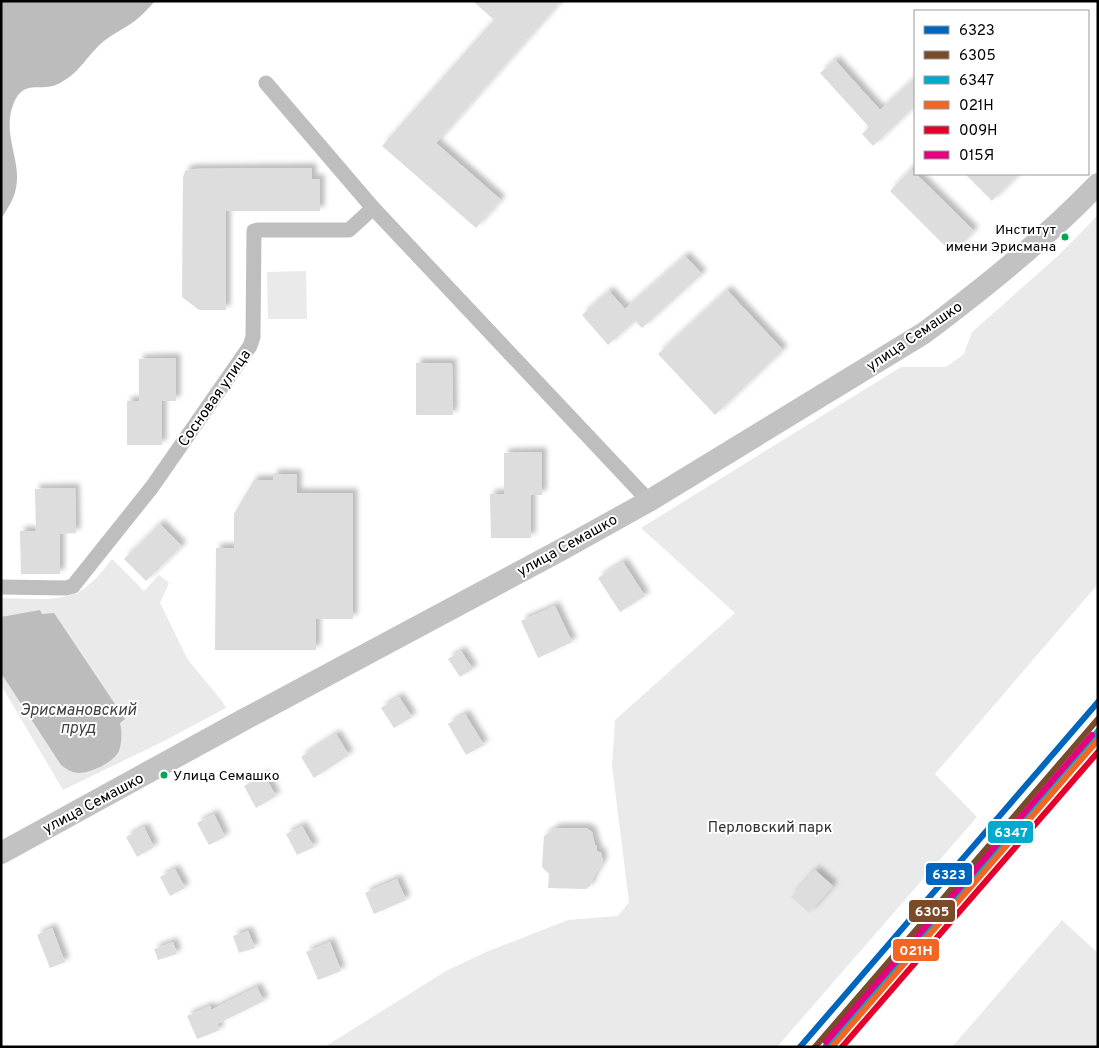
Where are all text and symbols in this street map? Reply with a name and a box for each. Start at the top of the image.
legend [914,10,1089,175]
text: 6323 [959,22,995,41]
text: 6305 [959,47,996,66]
text: 6347 [959,72,994,91]
text: 021Н [959,97,994,116]
text: 009Н [959,122,998,141]
text: 015Я [959,147,994,166]
place label: Институт имени Эрисмана [946,222,1056,256]
marker: Институт имени Эрисмана [1060,232,1070,242]
street label: улица Семашко [863,298,967,376]
street label: Сосновая улица [175,346,256,451]
street label: улица Семашко [514,511,621,582]
water label: Эрисмановский пруд [20,701,137,739]
place label: Улица Семашко [173,768,280,785]
street label: улица Семашко [40,770,148,839]
marker: Улица Семашко [159,770,169,780]
park label: Перловский парк [708,819,832,838]
line badge: 6347 [987,820,1034,844]
text: 6347 [994,825,1028,842]
line badge: 6323 [925,862,973,886]
text: 6323 [932,867,966,884]
line badge: 6305 [908,899,956,923]
text: 6305 [915,904,949,921]
line badge: 021Н [892,938,940,962]
text: 021Н [899,943,933,960]

